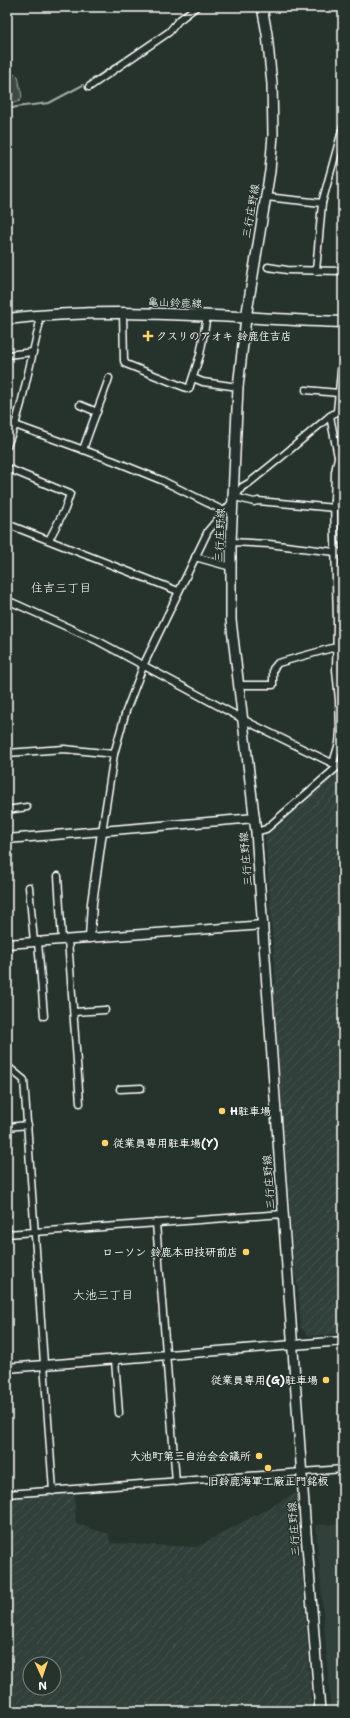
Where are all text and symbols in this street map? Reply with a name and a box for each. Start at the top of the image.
street label: 三行庄野線 [239,183,263,239]
street label: 亀山鈴鹿線 [147,295,203,311]
place label: クスリのアオキ 鈴鹿住吉店 [156,329,292,344]
marker: クスリのアオキ 鈴鹿住吉店 [143,331,153,341]
street label: 三行庄野線 [212,507,228,563]
district label: 住吉三丁目 [31,580,91,596]
street label: 三行庄野線 [236,831,256,887]
place label: H駐車場 [230,1104,271,1119]
marker: H駐車場 [217,1106,227,1116]
place label: 従業員専用駐車場(Y) [113,1136,218,1151]
marker: 従業員専用駐車場(Y) [100,1138,110,1148]
street label: 三行庄野線 [260,1154,278,1210]
place label: ローソン 鈴鹿本田技研前店 [102,1245,238,1260]
marker: ローソン 鈴鹿本田技研前店 [241,1247,251,1257]
district label: 大池三丁目 [73,1287,133,1303]
place label: 従業員専用(G)駐車場 [211,1373,318,1388]
marker: 従業員専用(G)駐車場 [321,1375,331,1385]
place label: 大池町第三自治会会議所 [130,1449,251,1464]
marker: 大池町第三自治会会議所 [254,1451,264,1461]
marker: 旧鈴鹿海軍工廠正門銘板 [263,1463,273,1473]
place label: 旧鈴鹿海軍工廠正門銘板 [208,1474,329,1489]
street label: 三行庄野線 [285,1501,303,1557]
north arrow [22,1656,62,1696]
text: N [37,1678,47,1693]

